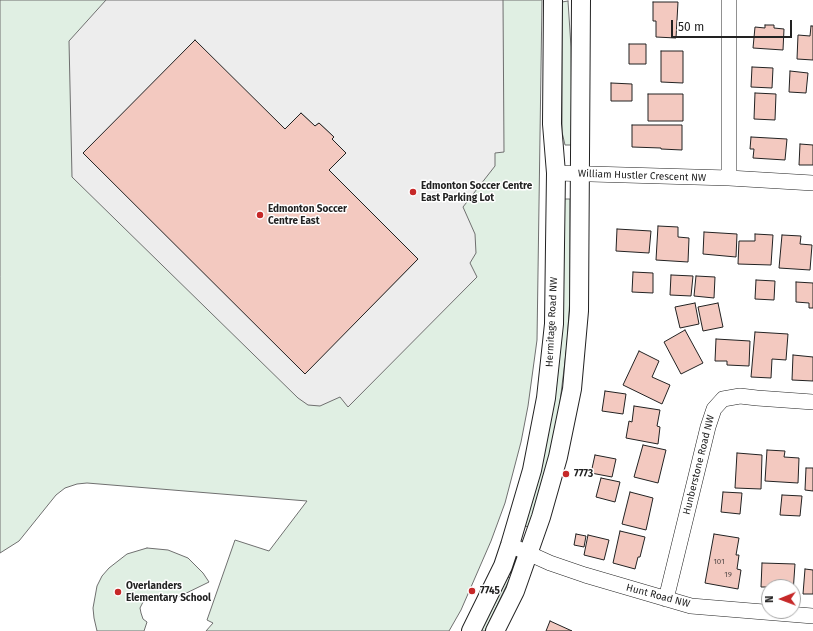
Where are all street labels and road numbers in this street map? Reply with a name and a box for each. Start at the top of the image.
street label: William Hustler Crescent NW [578,168,706,184]
street label: Hermitage Road NW [544,277,560,367]
street label: Hunberstone Road NW [681,414,717,516]
street label: Hunt Road NW [625,582,691,610]

